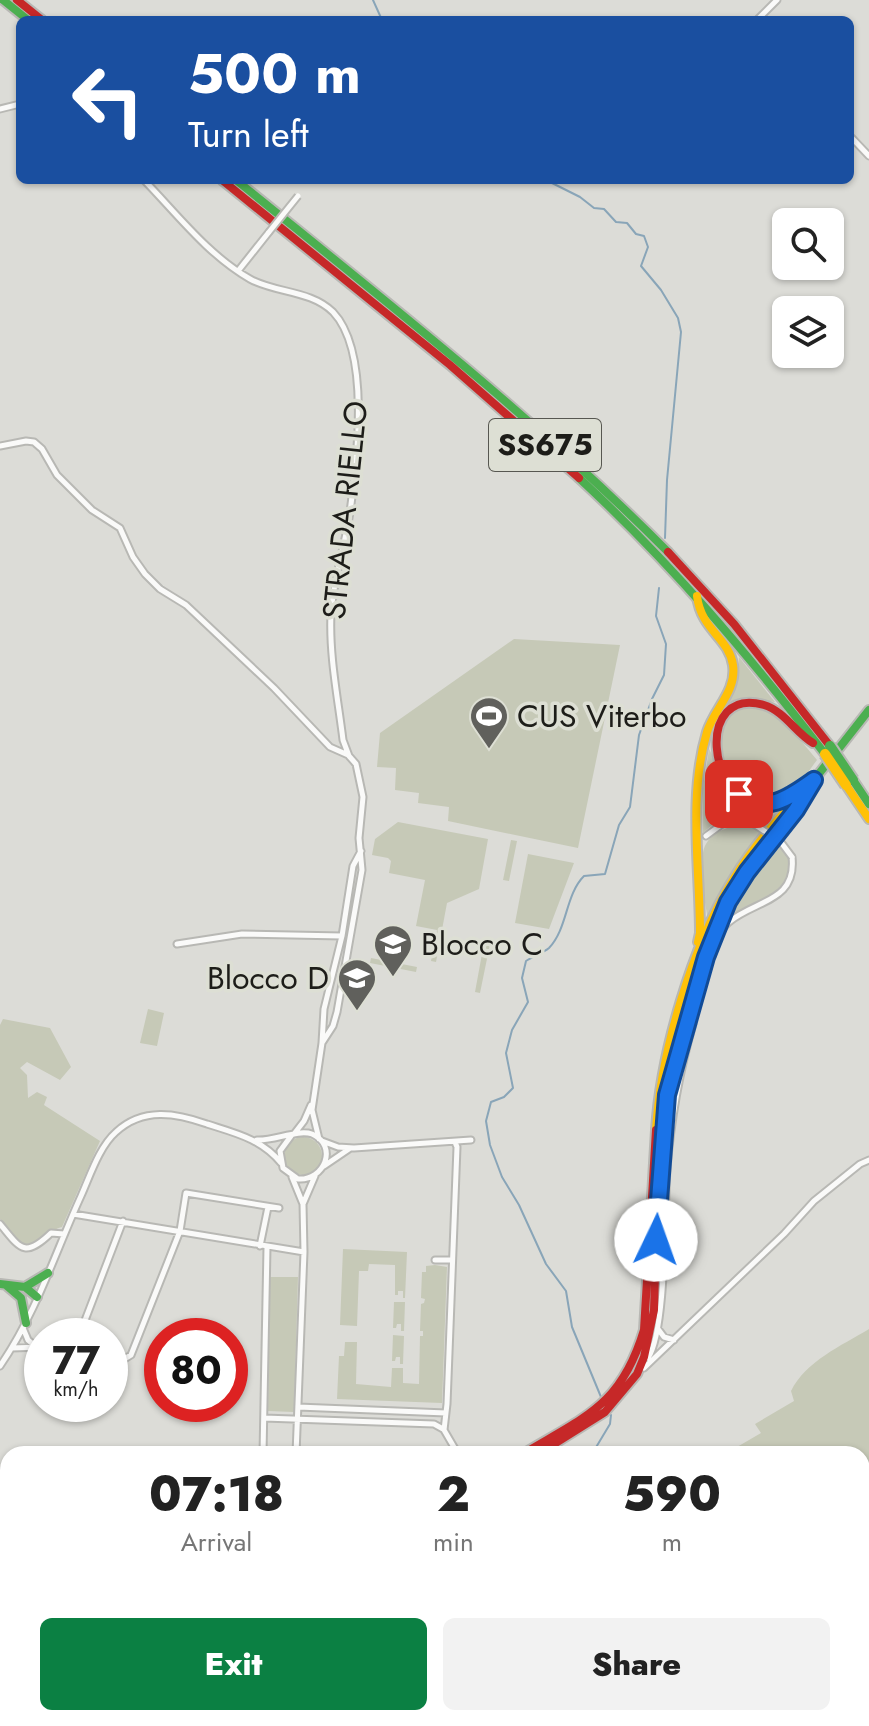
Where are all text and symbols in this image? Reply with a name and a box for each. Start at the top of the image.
text: 500 m [188,33,361,114]
icon: left [56,48,160,152]
text: Turn left [188,108,309,160]
map controls [772,208,844,368]
button: search [772,208,844,280]
button: layers [772,296,844,368]
street label: STRADA RIELLO [311,398,379,622]
road number: SS675 [489,419,601,471]
place label: CUS Viterbo [517,693,686,739]
sports icon: CUS Viterbo [468,695,510,750]
pin [705,760,773,828]
icon: arrive [717,772,761,816]
place label: Blocco C [421,921,543,967]
school or university icon: Blocco C [372,923,414,978]
place label: Blocco D [207,955,329,1001]
school or university icon: Blocco D [336,957,378,1012]
position arrow [614,1198,698,1282]
speed limit sign: 80 [144,1318,248,1422]
text: 77 [52,1331,100,1389]
text: km/h [53,1375,99,1404]
text: 07:18 [149,1460,284,1529]
text: 2 [437,1460,470,1529]
text: 590 [623,1460,721,1529]
text: Arrival [181,1523,252,1561]
text: min [433,1523,474,1561]
text: m [662,1523,682,1561]
button: Exit [40,1618,427,1710]
button: Share [443,1618,830,1710]

